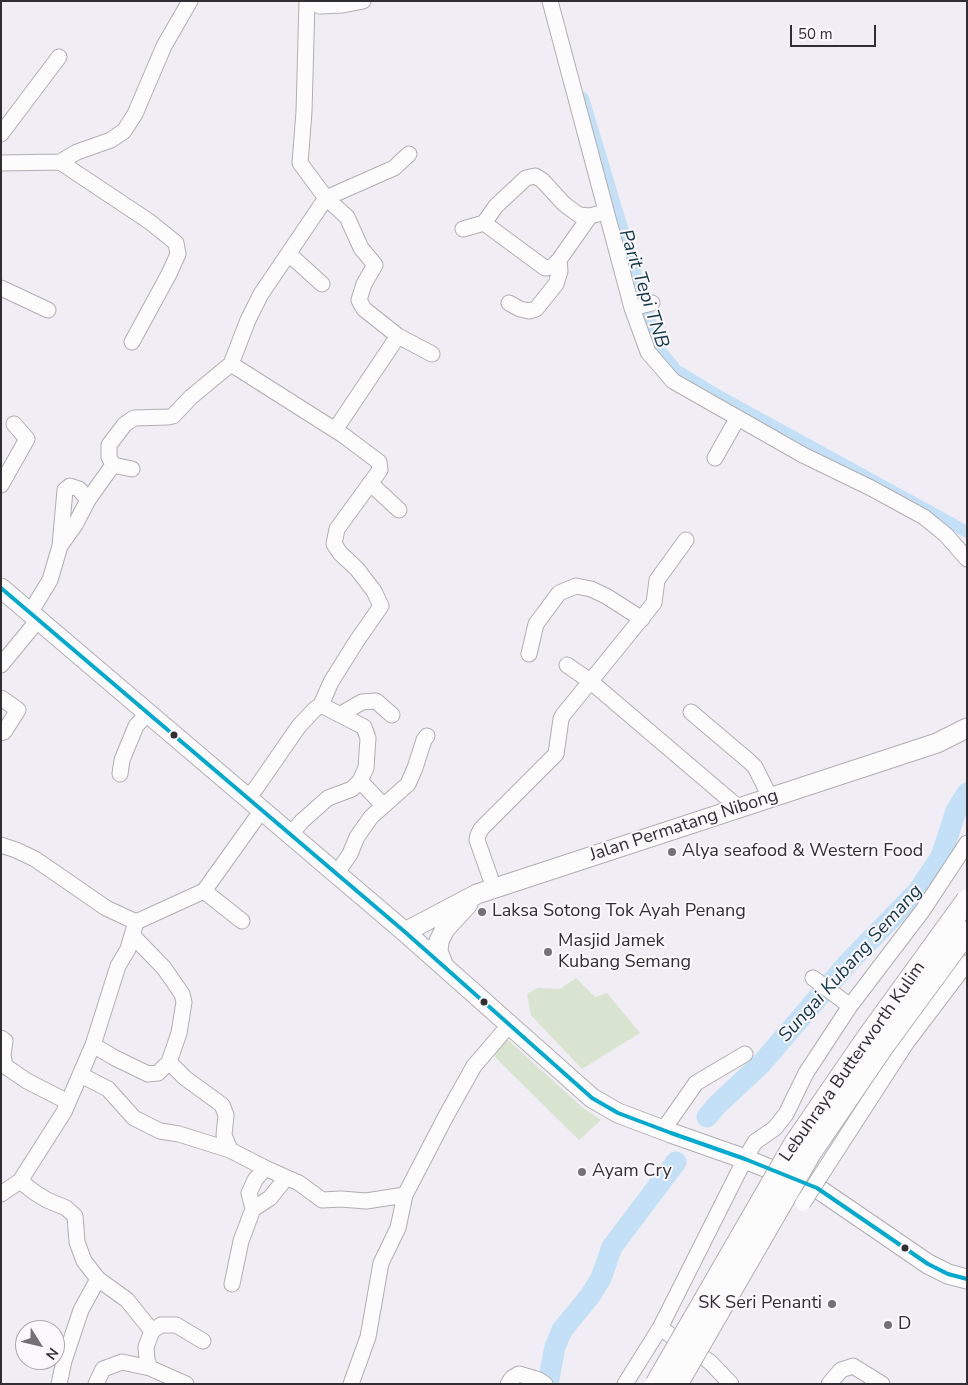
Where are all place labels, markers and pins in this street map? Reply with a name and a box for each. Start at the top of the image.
unlabelled marker [169,730,179,740]
place label: Alya seafood & Western Food [682,841,923,863]
marker: Alya seafood & Western Food [666,846,678,858]
place label: Laksa Sotong Tok Ayah Penang [492,901,746,923]
marker: Laksa Sotong Tok Ayah Penang [476,906,488,918]
place label: Masjid Jamek Kubang Semang [558,931,691,974]
marker: Masjid Jamek Kubang Semang [542,946,554,958]
unlabelled marker [479,997,489,1007]
place label: Ayam Cry [592,1161,672,1183]
marker: Ayam Cry [576,1166,588,1178]
unlabelled marker [900,1243,910,1253]
place label: SK Seri Penanti [698,1293,822,1315]
marker: SK Seri Penanti [826,1298,838,1310]
place label: D [898,1314,911,1336]
marker: D [882,1319,894,1331]

